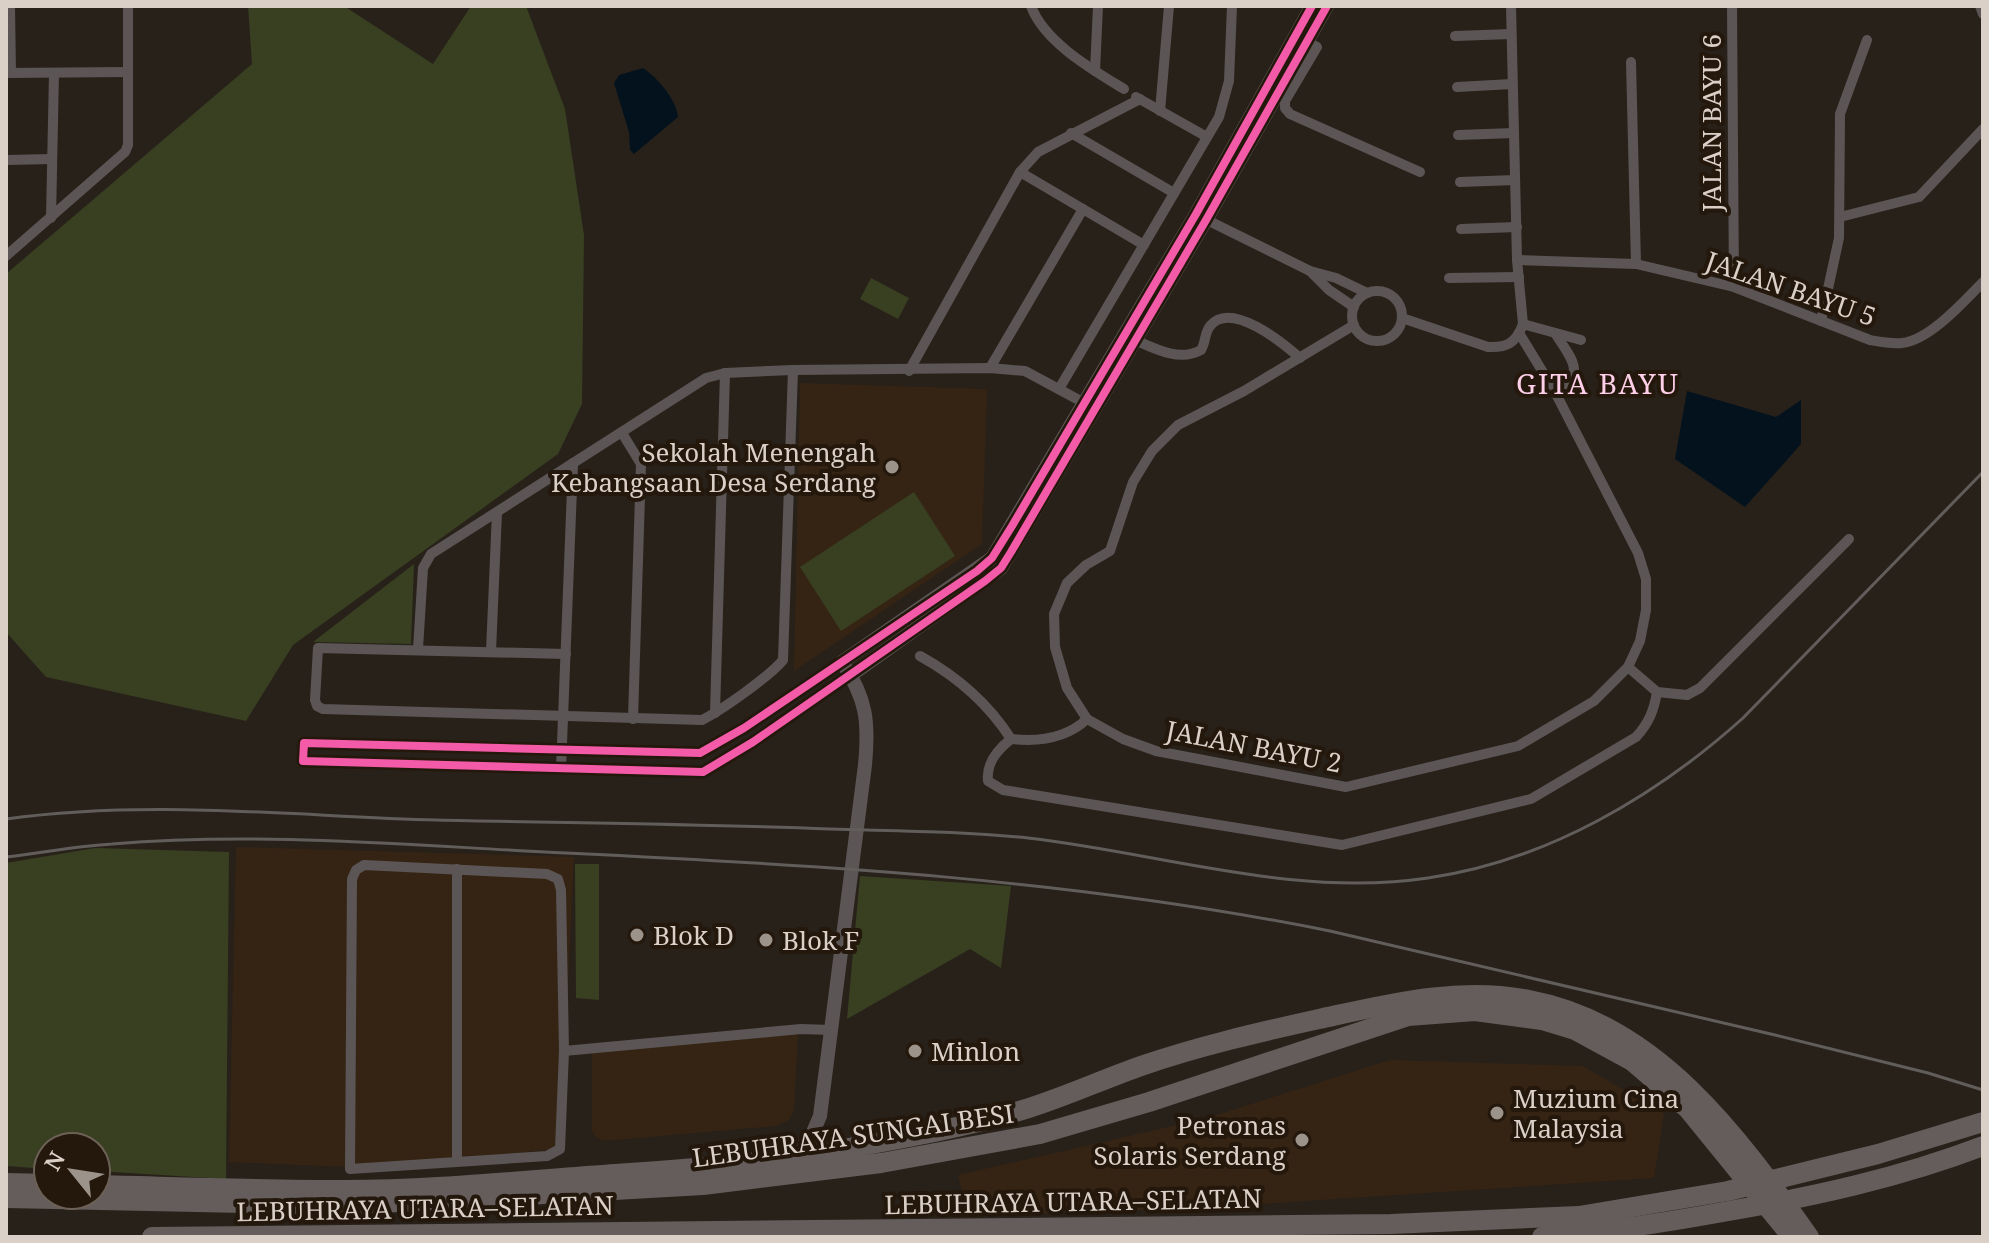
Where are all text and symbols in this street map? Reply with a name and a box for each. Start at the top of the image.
street label: JALAN BAYU 6 [1693,34,1729,213]
street label: JALAN BAYU 5 [1700,242,1881,334]
district label: GITA BAYU [1516,364,1680,402]
place label: Sekolah Menengah Kebangsaan Desa Serdang [551,434,876,500]
marker: Sekolah Menengah Kebangsaan Desa Serdang [883,458,901,476]
street label: JALAN BAYU 2 [1162,711,1345,781]
place label: Blok D [653,917,734,953]
place label: Blok F [782,922,859,958]
marker: Blok D [628,926,646,944]
marker: Blok F [757,931,775,949]
place label: Minlon [931,1033,1021,1069]
marker: Minlon [906,1042,924,1060]
place label: Muzium Cina Malaysia [1513,1080,1679,1146]
street label: LEBUHRAYA SUNGAI BESI [690,1095,1016,1175]
marker: Muzium Cina Malaysia [1488,1104,1506,1122]
place label: Petronas Solaris Serdang [1093,1107,1286,1173]
north arrow [32,1131,112,1211]
marker: Petronas Solaris Serdang [1293,1131,1311,1149]
text: N [36,1145,71,1176]
street label: LEBUHRAYA UTARA–SELATAN [884,1180,1262,1222]
street label: LEBUHRAYA UTARA–SELATAN [236,1187,614,1229]

